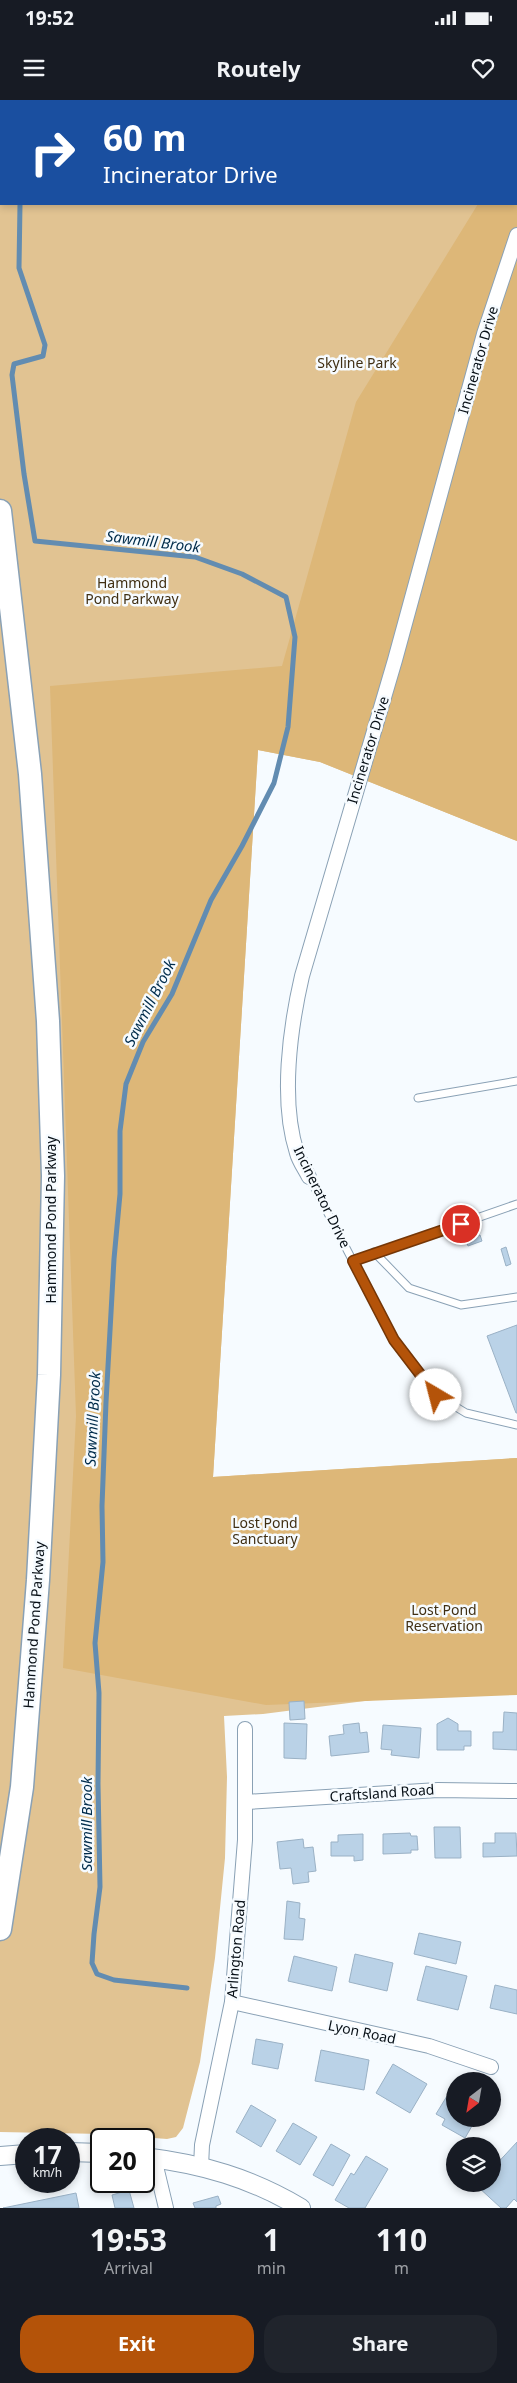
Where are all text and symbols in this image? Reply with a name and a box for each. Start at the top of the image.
text: 19:52 [25,5,74,31]
text: Routely [216,53,301,83]
icon: menu [20,54,48,82]
icon: heart [469,54,497,82]
text: 60 m [103,114,186,161]
icon: right [20,120,85,185]
text: Incinerator Drive [103,159,278,189]
street label: Incinerator Drive [453,304,502,416]
park label: Skyline Park [317,353,397,372]
water label: Sawmill Brook [105,525,202,557]
park label: Hammond Pond Parkway [85,573,180,608]
street label: Incinerator Drive [342,694,393,806]
water label: Sawmill Brook [119,955,180,1049]
street label: Hammond Pond Parkway [41,1136,60,1304]
street label: Incinerator Drive [290,1143,355,1251]
pin [440,1203,482,1245]
icon: arrive [447,1210,475,1238]
position arrow [409,1368,461,1420]
water label: Sawmill Brook [80,1371,104,1467]
park label: Lost Pond Sanctuary [232,1513,299,1548]
street label: Hammond Pond Parkway [18,1540,49,1709]
park label: Lost Pond Reservation [405,1600,483,1635]
water label: Sawmill Brook [76,1776,96,1871]
street label: Craftsland Road [329,1779,435,1806]
street label: Arlington Road [222,1899,249,1999]
street label: Lyon Road [326,2015,398,2048]
north arrow [446,2072,501,2128]
map controls [446,2072,501,2192]
speed limit sign: 20 [90,2128,155,2193]
text: 17 [33,2137,62,2171]
button: layers [446,2137,501,2192]
text: km/h [33,2164,62,2181]
text: 19:53 [90,2219,167,2260]
text: 1 [263,2219,280,2260]
text: 110 [376,2219,427,2260]
text: Arrival [104,2257,153,2279]
text: min [257,2257,286,2279]
text: m [394,2257,409,2279]
button: Exit [20,2315,254,2373]
button: Share [264,2315,497,2373]

